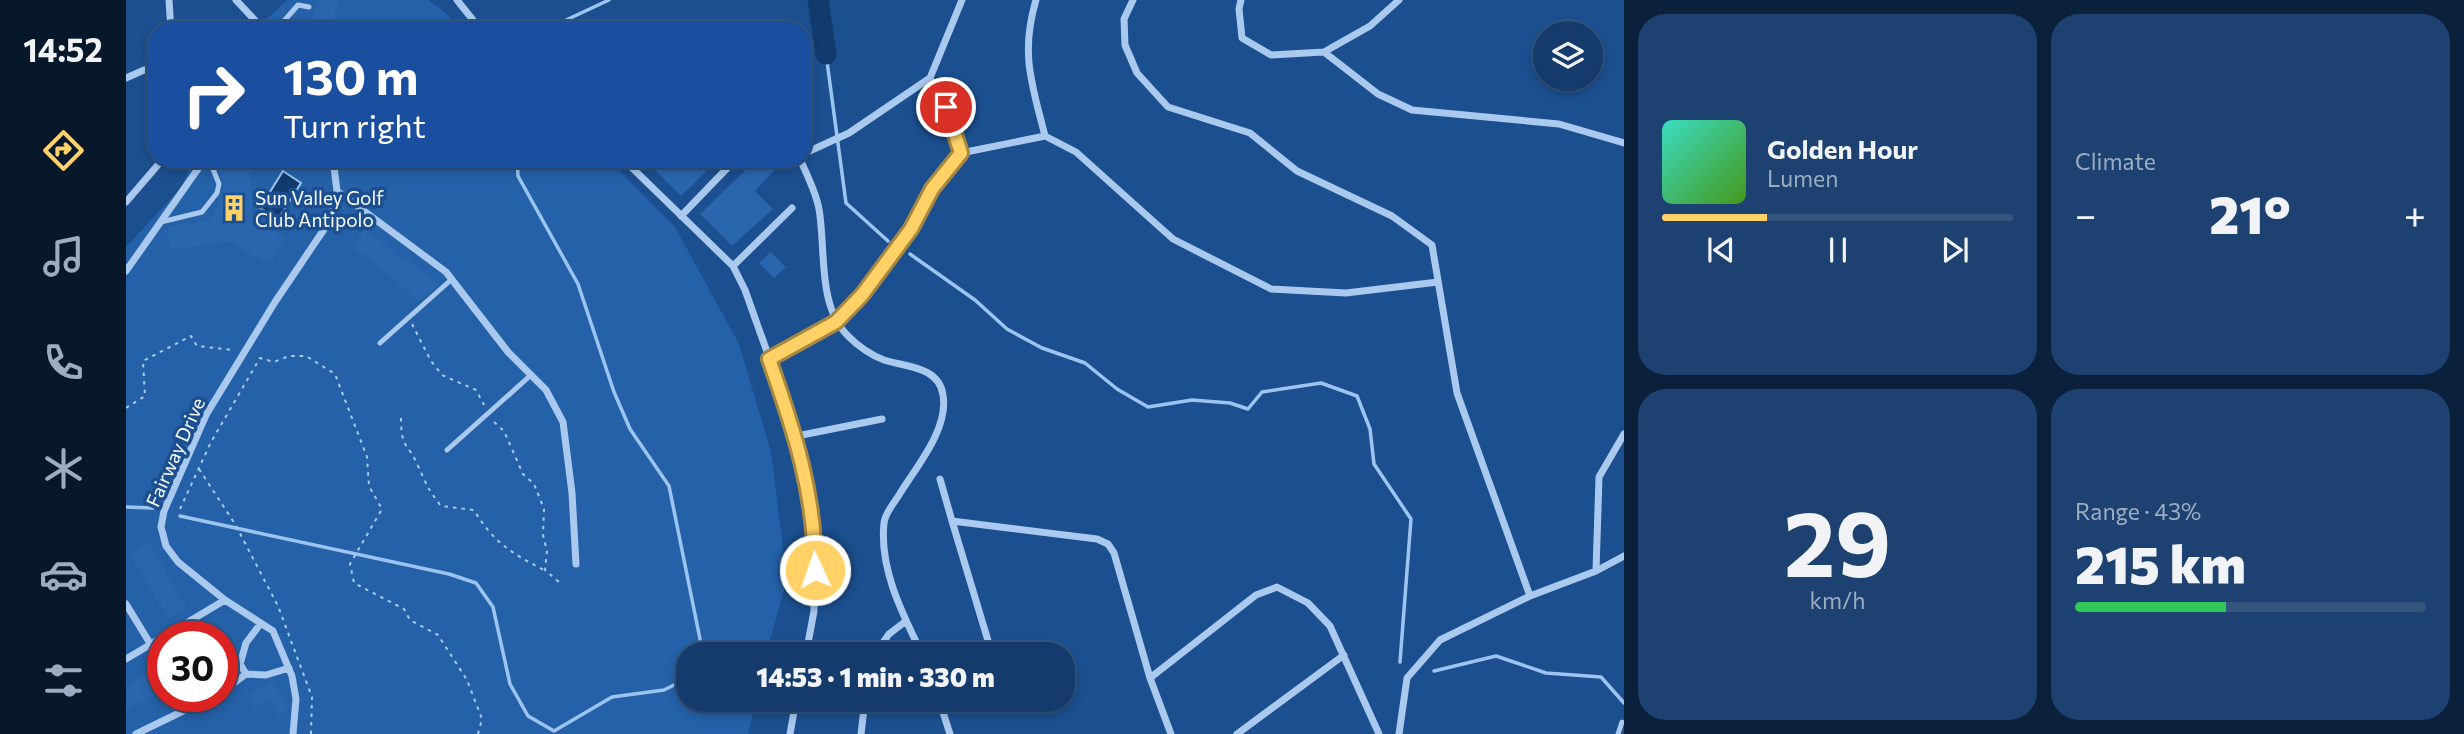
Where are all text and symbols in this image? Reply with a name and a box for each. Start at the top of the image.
map controls [1533,21,1603,91]
button: layers [1533,21,1603,91]
text: 14:52 [23,29,103,69]
text: 130 m [283,45,418,105]
icon: right [168,49,259,140]
pin [916,77,976,137]
icon: arrive [927,88,965,126]
text: Turn right [283,105,426,145]
icon: directions [39,126,88,175]
text: Golden Hour [1767,133,1918,164]
text: Climate [2075,147,2156,175]
text: Lumen [1767,164,1838,192]
text: 21° [2209,181,2291,245]
place label: Sun Valley Golf Club Antipolo [255,186,384,231]
text: − [2075,190,2097,237]
text: + [2404,190,2426,237]
building icon: Sun Valley Golf Club Antipolo [219,193,249,223]
icon: previous [1702,231,1740,269]
icon: pause [1819,231,1857,269]
icon: next [1936,231,1974,269]
icon: music [39,232,88,281]
icon: phone [39,338,88,387]
street label: Fairway Drive [141,394,209,510]
icon: climate [39,444,88,493]
text: 29 [1784,484,1891,596]
text: Range · 43% [2075,497,2201,525]
text: 215 km [2075,531,2246,595]
position arrow [778,533,852,607]
icon: car [39,550,88,599]
text: km/h [1810,586,1865,614]
speed limit sign: 30 [147,621,238,712]
icon: filters [39,656,88,705]
text: 14:53 · 1 min · 330 m [756,661,995,692]

